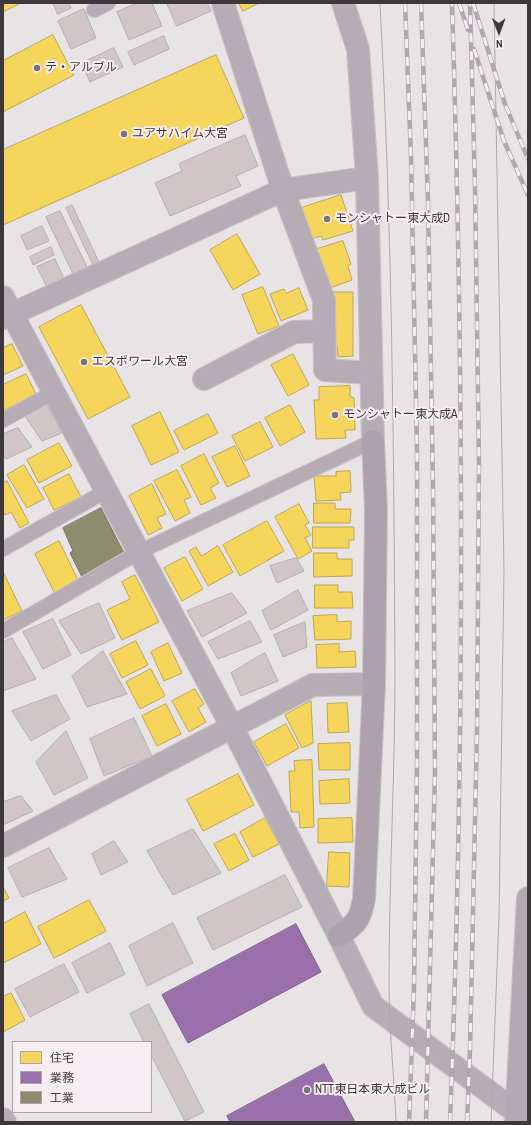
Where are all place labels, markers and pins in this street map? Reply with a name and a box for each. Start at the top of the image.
place label: テ・アルブル [45,61,117,75]
marker: テ・アルブル [32,63,42,73]
place label: ユアサハイム大宮 [132,127,228,141]
marker: ユアサハイム大宮 [119,129,129,139]
place label: モンシャトー東大成D [335,212,450,226]
marker: モンシャトー東大成D [322,214,332,224]
place label: エスポワール大宮 [92,355,188,369]
marker: エスポワール大宮 [79,357,89,367]
place label: モンシャトー東大成A [343,408,458,422]
marker: モンシャトー東大成A [330,410,340,420]
place label: NTT東日本東大成ビル [315,1083,430,1097]
marker: NTT東日本東大成ビル [302,1085,312,1095]

